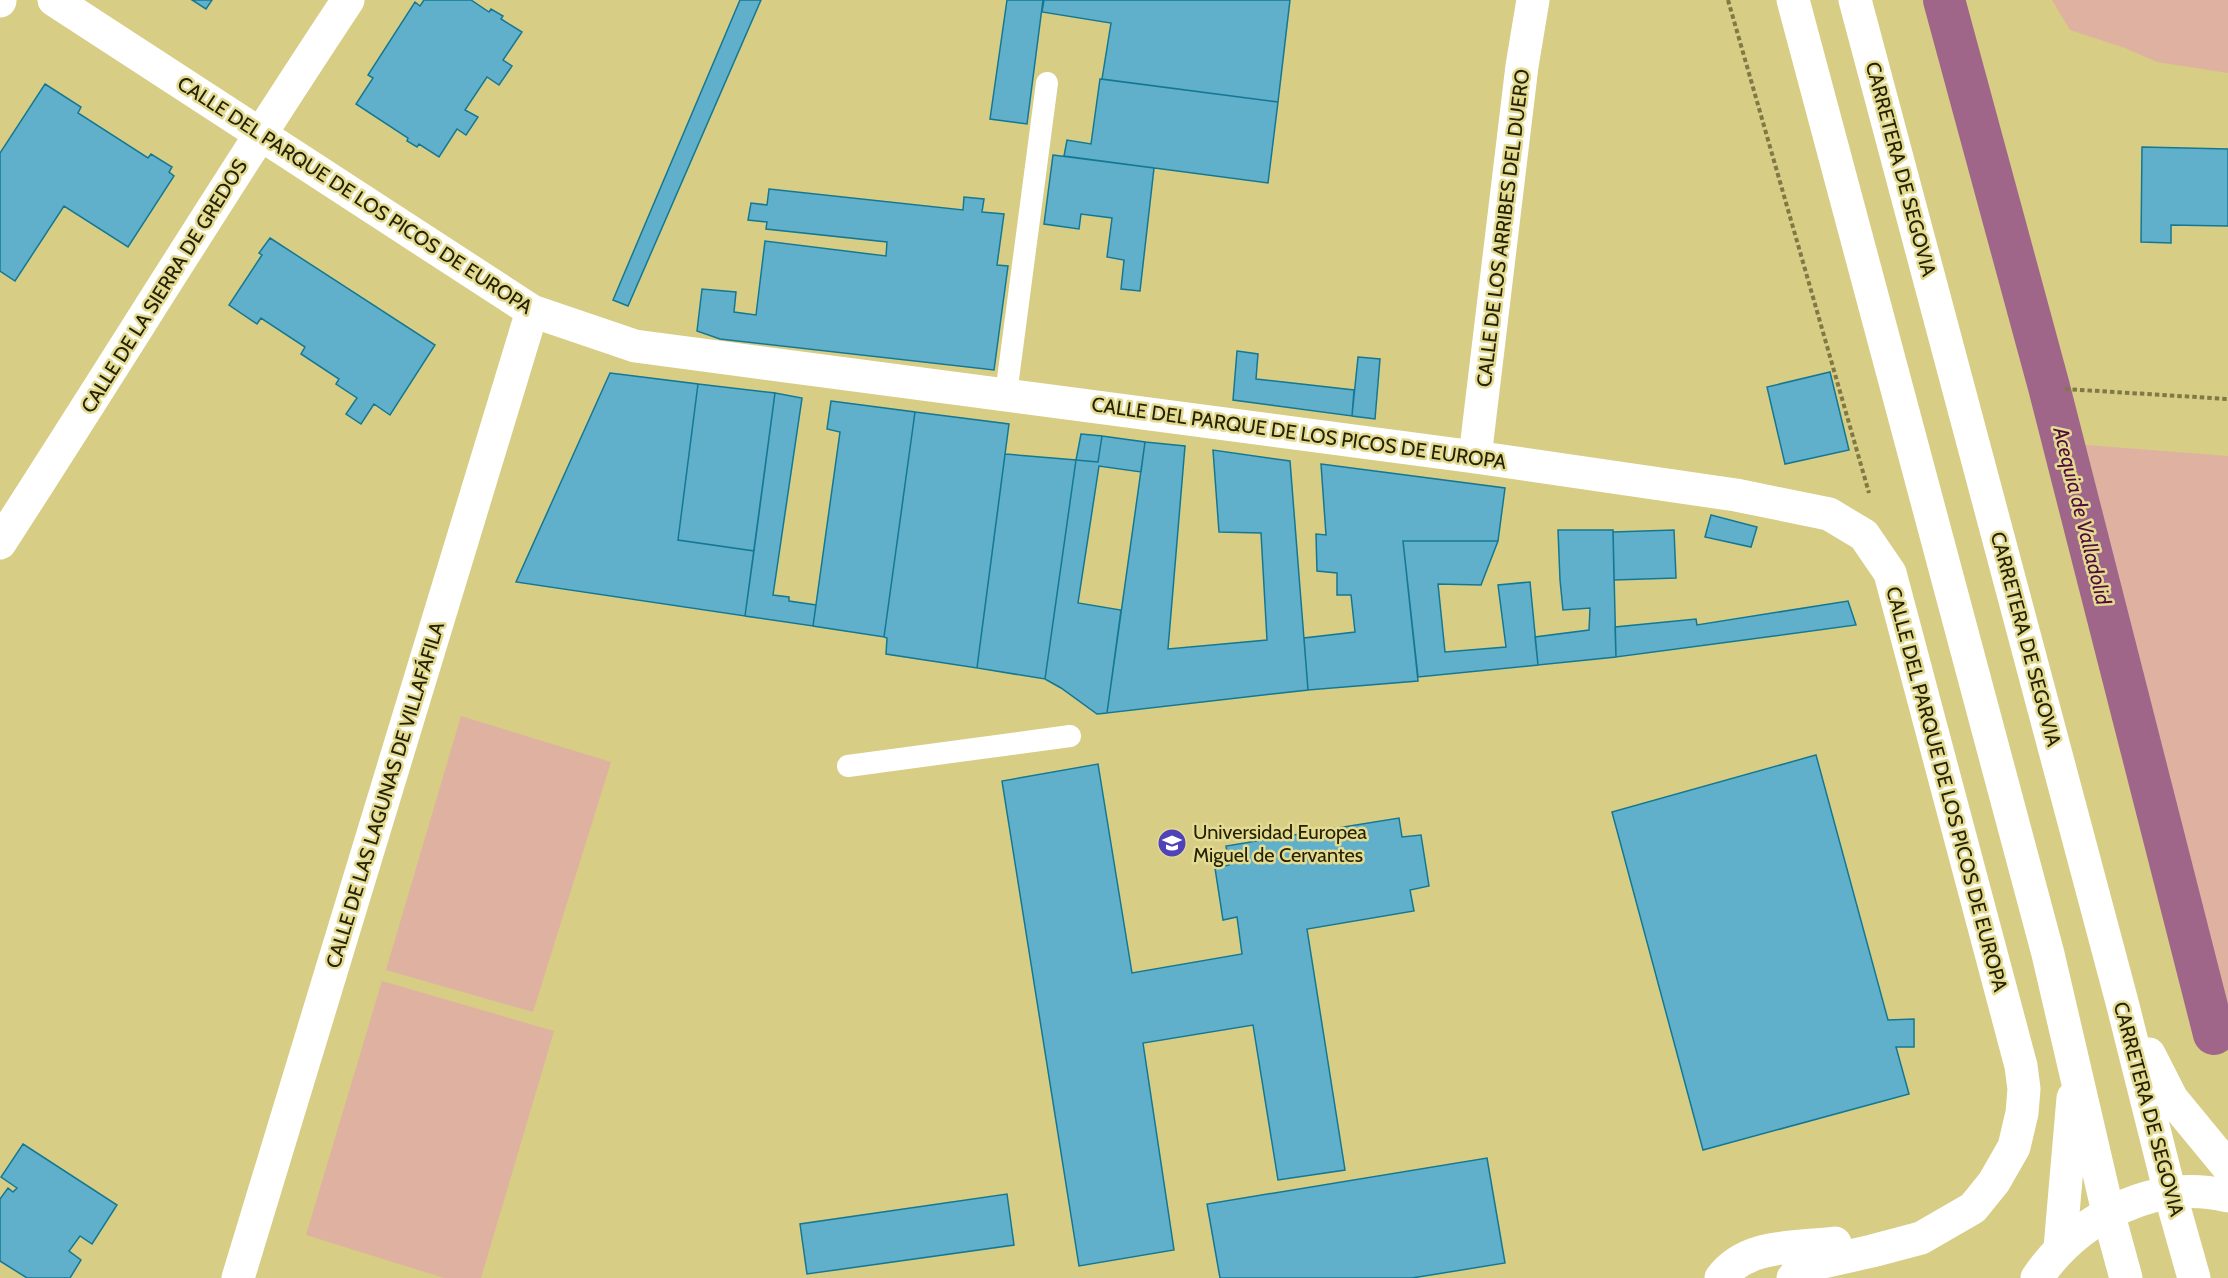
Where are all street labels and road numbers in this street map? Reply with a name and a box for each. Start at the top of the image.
street label: CARRETERA DE SEGOVIA [1861,59,1941,280]
street label: CALLE DE LOS ARRIBES DEL DUERO [1472,68,1534,388]
street label: CALLE DEL PARQUE DE LOS PICOS DE EUROPA [173,71,538,319]
street label: CALLE DE LA SIERRA DE GREDOS [76,155,252,417]
street label: CALLE DEL PARQUE DE LOS PICOS DE EUROPA [1090,392,1508,474]
street label: CARRETERA DE SEGOVIA [1986,529,2066,750]
street label: CALLE DEL PARQUE DE LOS PICOS DE EUROPA [1881,584,2013,995]
street label: CALLE DE LAS LAGUNAS DE VILLAFÁFILA [321,618,449,971]
street label: CARRETERA DE SEGOVIA [2109,999,2189,1220]

